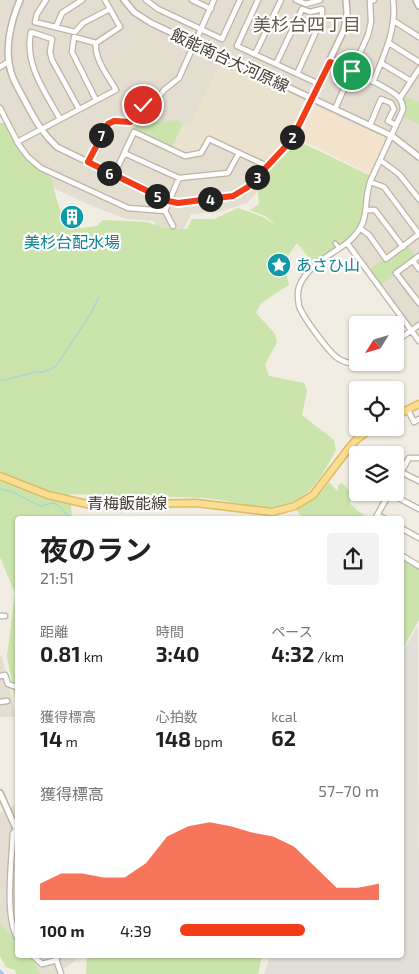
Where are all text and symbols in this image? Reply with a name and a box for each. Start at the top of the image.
district label: 美杉台四丁目 [253,13,361,35]
street label: 飯能南台大河原線 [168,24,292,95]
pin [331,50,373,92]
icon: arrive [338,57,366,85]
pin [122,84,164,126]
icon: check [129,91,157,119]
pin: 7 [88,122,114,148]
pin: 2 [280,124,304,150]
text: 7 [98,127,105,144]
text: 2 [288,129,297,146]
pin: 6 [96,160,122,186]
pin: 3 [244,164,270,190]
text: 6 [105,165,114,182]
text: 3 [254,169,261,186]
pin: 5 [144,184,170,208]
pin: 4 [198,186,222,212]
text: 5 [154,188,161,205]
text: 4 [206,191,215,208]
building icon: 美杉台配水場 [59,204,85,230]
place label: 美杉台配水場 [24,232,120,251]
place icon: あさひ山 [266,252,292,278]
place label: あさひ山 [296,255,360,274]
north arrow [349,316,404,371]
map controls [349,316,404,501]
button: locate [349,381,404,436]
button: layers [349,446,404,501]
street label: 青梅飯能線 [87,493,167,512]
text: 夜のラン [40,532,152,566]
button: share [327,533,379,585]
text: 21:51 [40,568,74,587]
text: 距離 [40,623,68,640]
text: 時間 [156,623,184,640]
text: ペース [271,623,313,640]
text: 0.81 [40,641,81,666]
text: 3:40 [156,641,200,666]
text: 4:32 [271,641,314,666]
text: km [81,648,103,665]
text: /km [314,648,344,665]
text: 獲得標高 [40,708,96,725]
text: 心拍数 [156,708,198,725]
text: kcal [271,708,297,725]
text: 62 [271,725,296,750]
text: 14 [40,726,62,751]
text: 148 [156,726,191,751]
text: m [62,733,78,750]
text: bpm [191,733,223,750]
text: 57–70 m [318,781,379,800]
text: 獲得標高 [40,784,104,803]
text: 100 m [40,921,85,940]
text: 4:39 [120,921,152,940]

